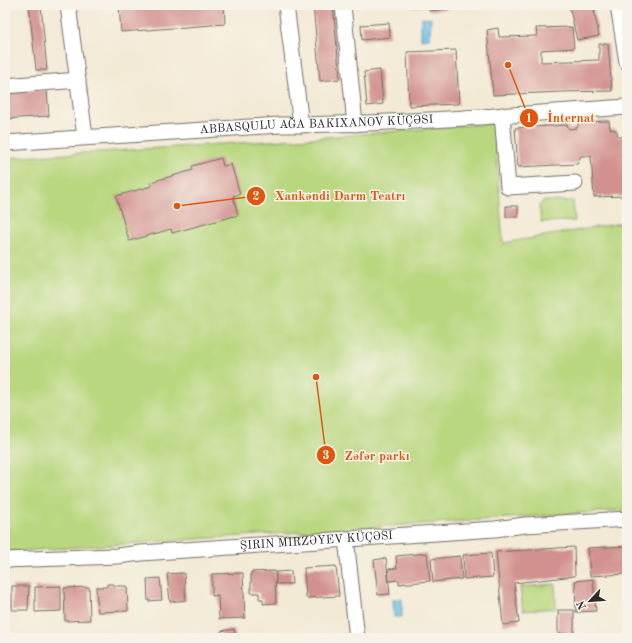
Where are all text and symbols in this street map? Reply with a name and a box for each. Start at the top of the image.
callout: İnternat [519,105,603,130]
text: İnternat [547,110,595,125]
street label: ABBASQULU AĞA BAKIXANOV KÜÇƏSI [199,111,434,136]
text: 1 [526,113,532,125]
callout: Xankəndi Darm Teatrı [246,183,413,208]
text: Xankəndi Darm Teatrı [275,190,405,203]
text: 2 [253,191,260,203]
callout: Zəfər parkı [316,442,417,467]
text: 3 [323,450,330,462]
text: Zəfər parkı [344,450,410,463]
street label: ŞIRIN MIRZƏYEV KÜÇƏSI [239,528,394,552]
north arrow [570,581,610,621]
text: N [575,598,589,611]

